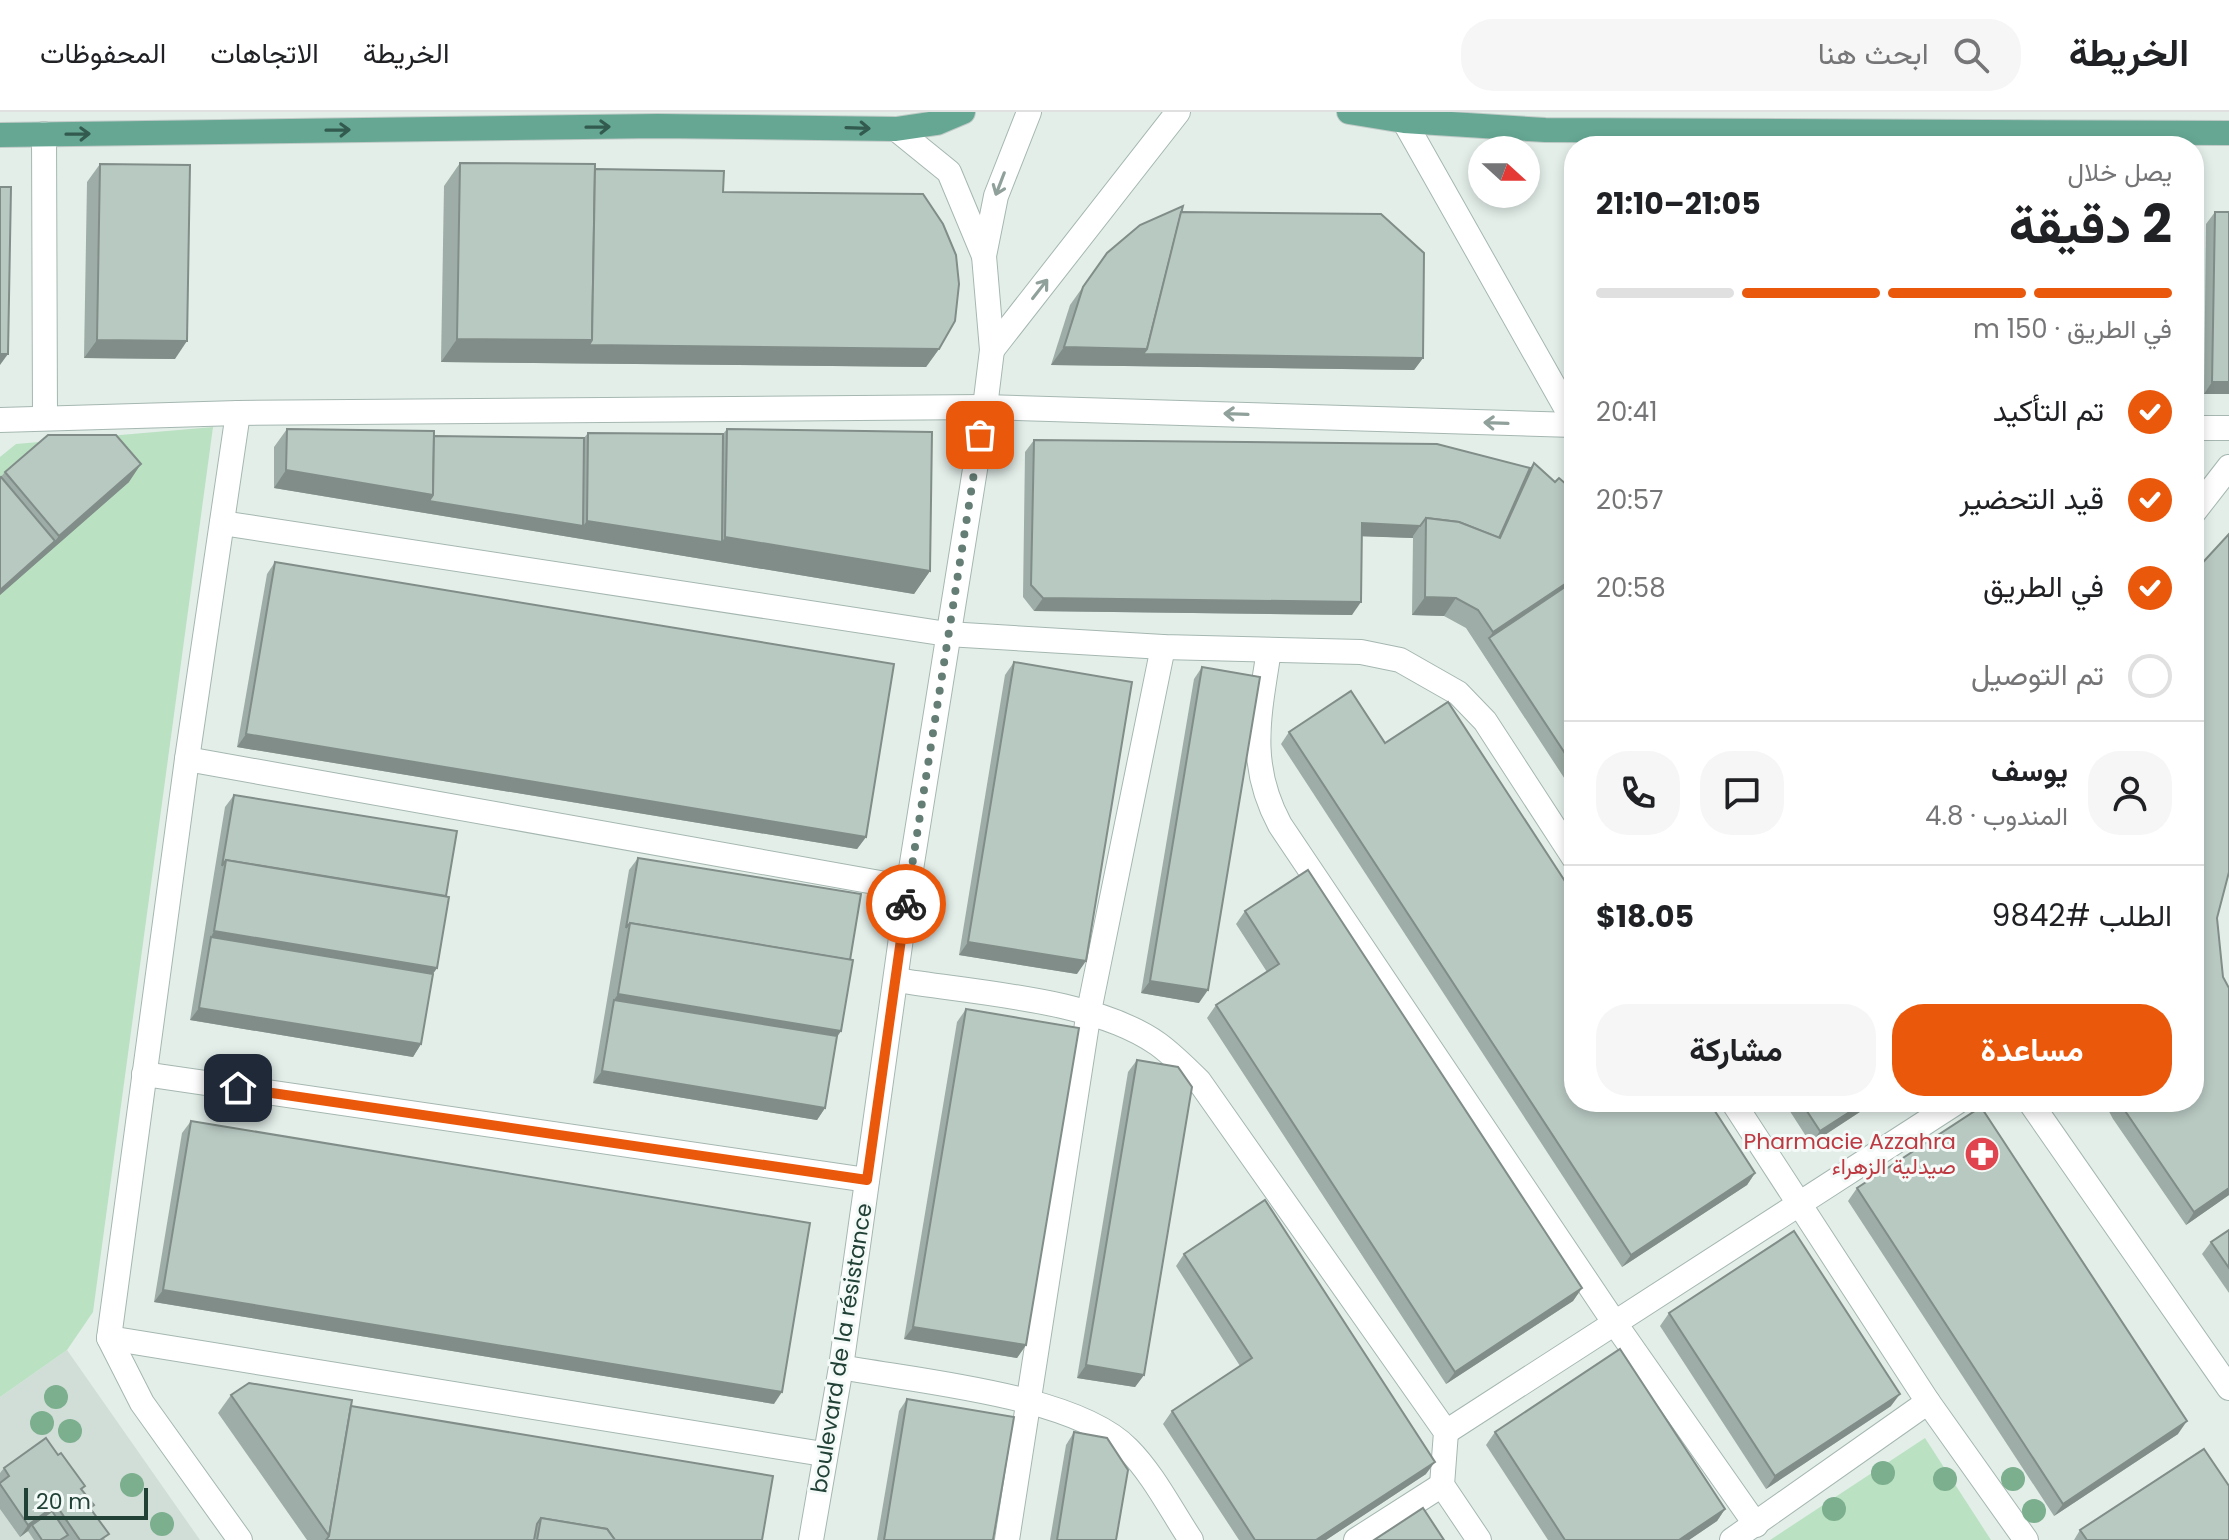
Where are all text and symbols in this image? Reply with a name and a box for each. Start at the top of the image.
search box [1461,19,2021,91]
text: الخريطة [2069,26,2189,79]
text: ابحث هنا [1818,32,1929,75]
icon: search [1949,33,1993,77]
text: المحفوظات [40,34,166,73]
text: الاتجاهات [210,34,319,73]
text: الخريطة [363,34,449,73]
one-way arrow [584,119,611,135]
one-way arrow [844,121,871,136]
one-way arrow [324,123,351,138]
one-way arrow [64,126,91,142]
north arrow [1468,136,1540,208]
map controls [1468,136,1540,208]
text: يصل خلال [2067,154,2172,190]
one-way arrow [992,171,1006,196]
text: 21:05–21:10 [1596,182,1761,225]
text: 2 دقيقة [2009,188,2172,261]
one-way arrow [1031,279,1048,300]
text: في الطريق · 150 m [1973,311,2172,347]
text: تم التأكيد [1993,389,2104,432]
icon: check [2128,390,2172,434]
text: 20:41 [1596,394,1658,430]
pin [946,401,1014,469]
one-way arrow [1223,407,1250,422]
icon: bag [958,413,1002,457]
one-way arrow [1483,415,1510,430]
text: قيد التحضير [1959,477,2104,520]
icon: check [2128,478,2172,522]
text: 20:57 [1596,482,1663,518]
text: في الطريق [1983,565,2104,608]
icon: check [2128,566,2172,610]
text: 20:58 [1596,570,1666,606]
text: تم التوصيل [1971,653,2104,696]
text: يوسف [1991,749,2068,792]
button: phone [1596,751,1680,835]
button: chat [1700,751,1784,835]
button: person [2088,751,2172,835]
text: المندوب · 4.8 [1925,798,2068,834]
courier [866,864,946,944]
icon: bike [884,882,928,926]
text: الطلب #9842 [1992,894,2172,937]
text: $18.05 [1596,895,1694,938]
button: مشاركة [1596,1004,1876,1096]
button: مساعدة [1892,1004,2172,1096]
pin [204,1054,272,1122]
icon: home [216,1066,260,1110]
place label: Pharmacie Azzahra صيدلية الزهراء [1743,1126,1956,1182]
pharmacy icon: Pharmacie Azzahra صيدلية الزهراء [1963,1135,2001,1173]
street label: boulevard de la résistance [803,1201,880,1495]
scale bar [24,1484,148,1520]
text: 20 m [36,1486,91,1517]

